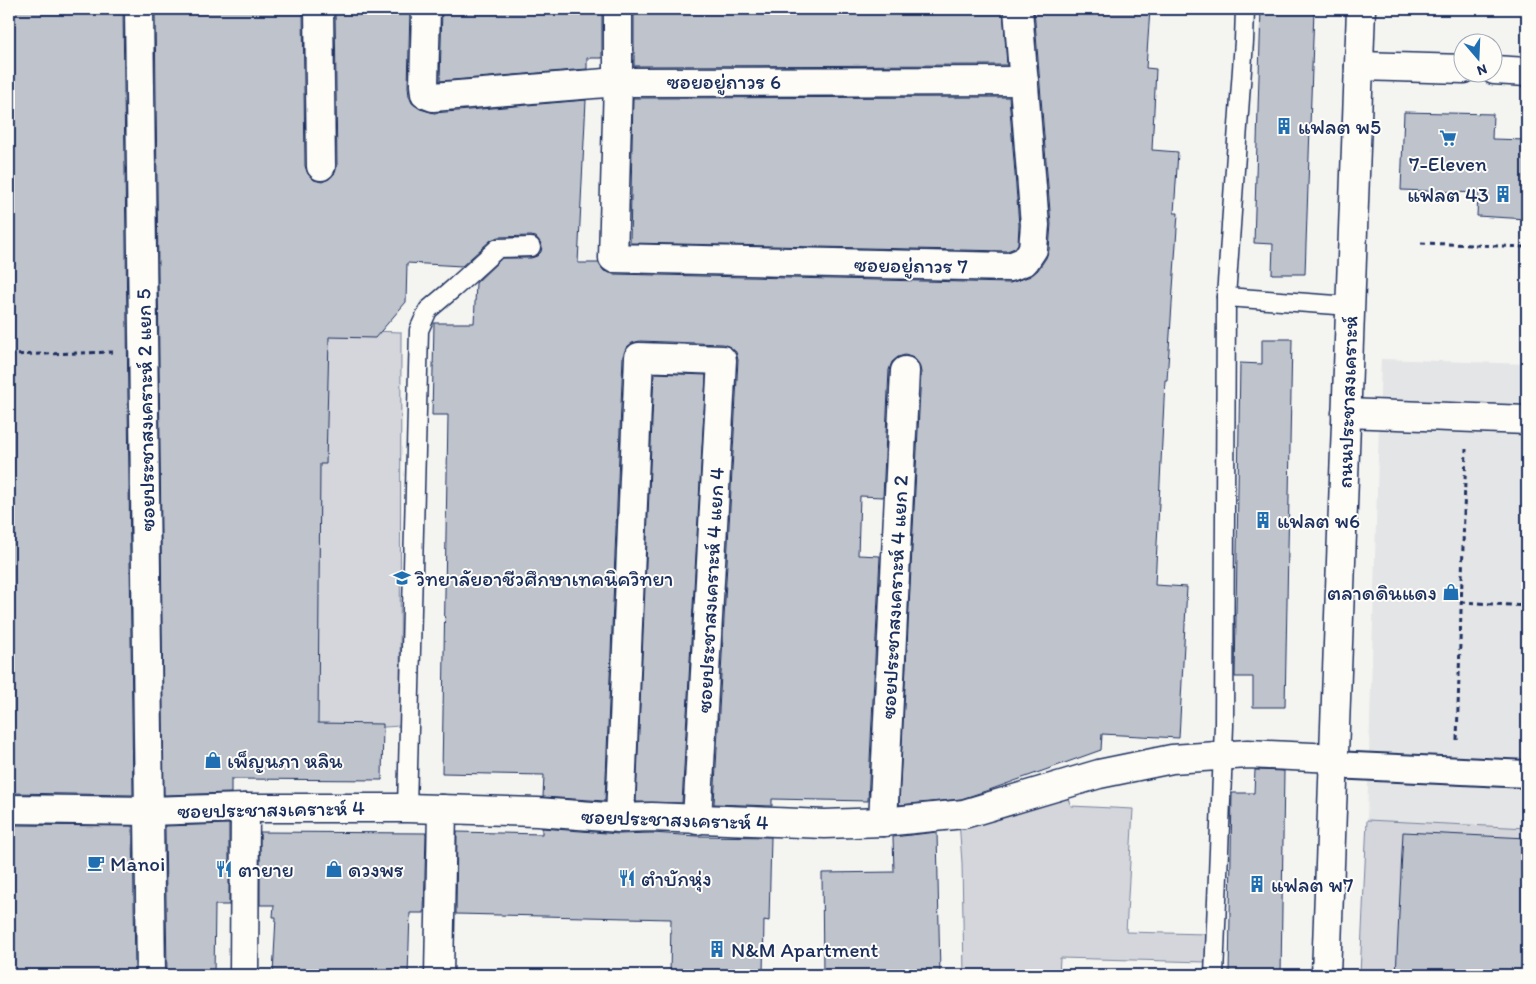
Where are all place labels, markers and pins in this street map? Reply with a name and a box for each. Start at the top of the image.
place label: แฟลต พ5 [1298,114,1381,139]
building icon: แฟลต พ5 [1274,116,1294,136]
supermarket icon: 7-Eleven [1438,128,1458,148]
place label: 7-Eleven [1409,151,1487,176]
place label: แฟลต 43 [1407,182,1489,207]
building icon: แฟลต 43 [1493,184,1513,204]
place label: แฟลต พ6 [1277,508,1360,533]
building icon: แฟลต พ6 [1253,510,1273,530]
place label: วิทยาลัยอาชีวศึกษาเทคนิควิทยา [414,566,673,591]
school or university icon: วิทยาลัยอาชีวศึกษาเทคนิควิทยา [392,568,412,588]
place label: ตลาดดินแดง [1327,580,1437,605]
shop icon: ตลาดดินแดง [1441,582,1461,602]
place label: เพ็ญนภา หลิน [227,748,343,773]
shop icon: เพ็ญนภา หลิน [203,750,223,770]
place label: Manoi [110,851,165,876]
cafe icon: Manoi [86,853,106,873]
place label: ตายาย [238,857,294,882]
place label: ดวงพร [348,857,404,882]
restaurant icon: ตายาย [214,859,234,879]
shop icon: ดวงพร [324,859,344,879]
place label: ตำบักหุ่ง [641,866,712,892]
restaurant icon: ตำบักหุ่ง [617,868,637,888]
place label: แฟลต พ7 [1271,872,1353,897]
building icon: แฟลต พ7 [1247,874,1267,894]
place label: N&M Apartment [731,937,879,962]
building icon: N&M Apartment [707,939,727,959]

